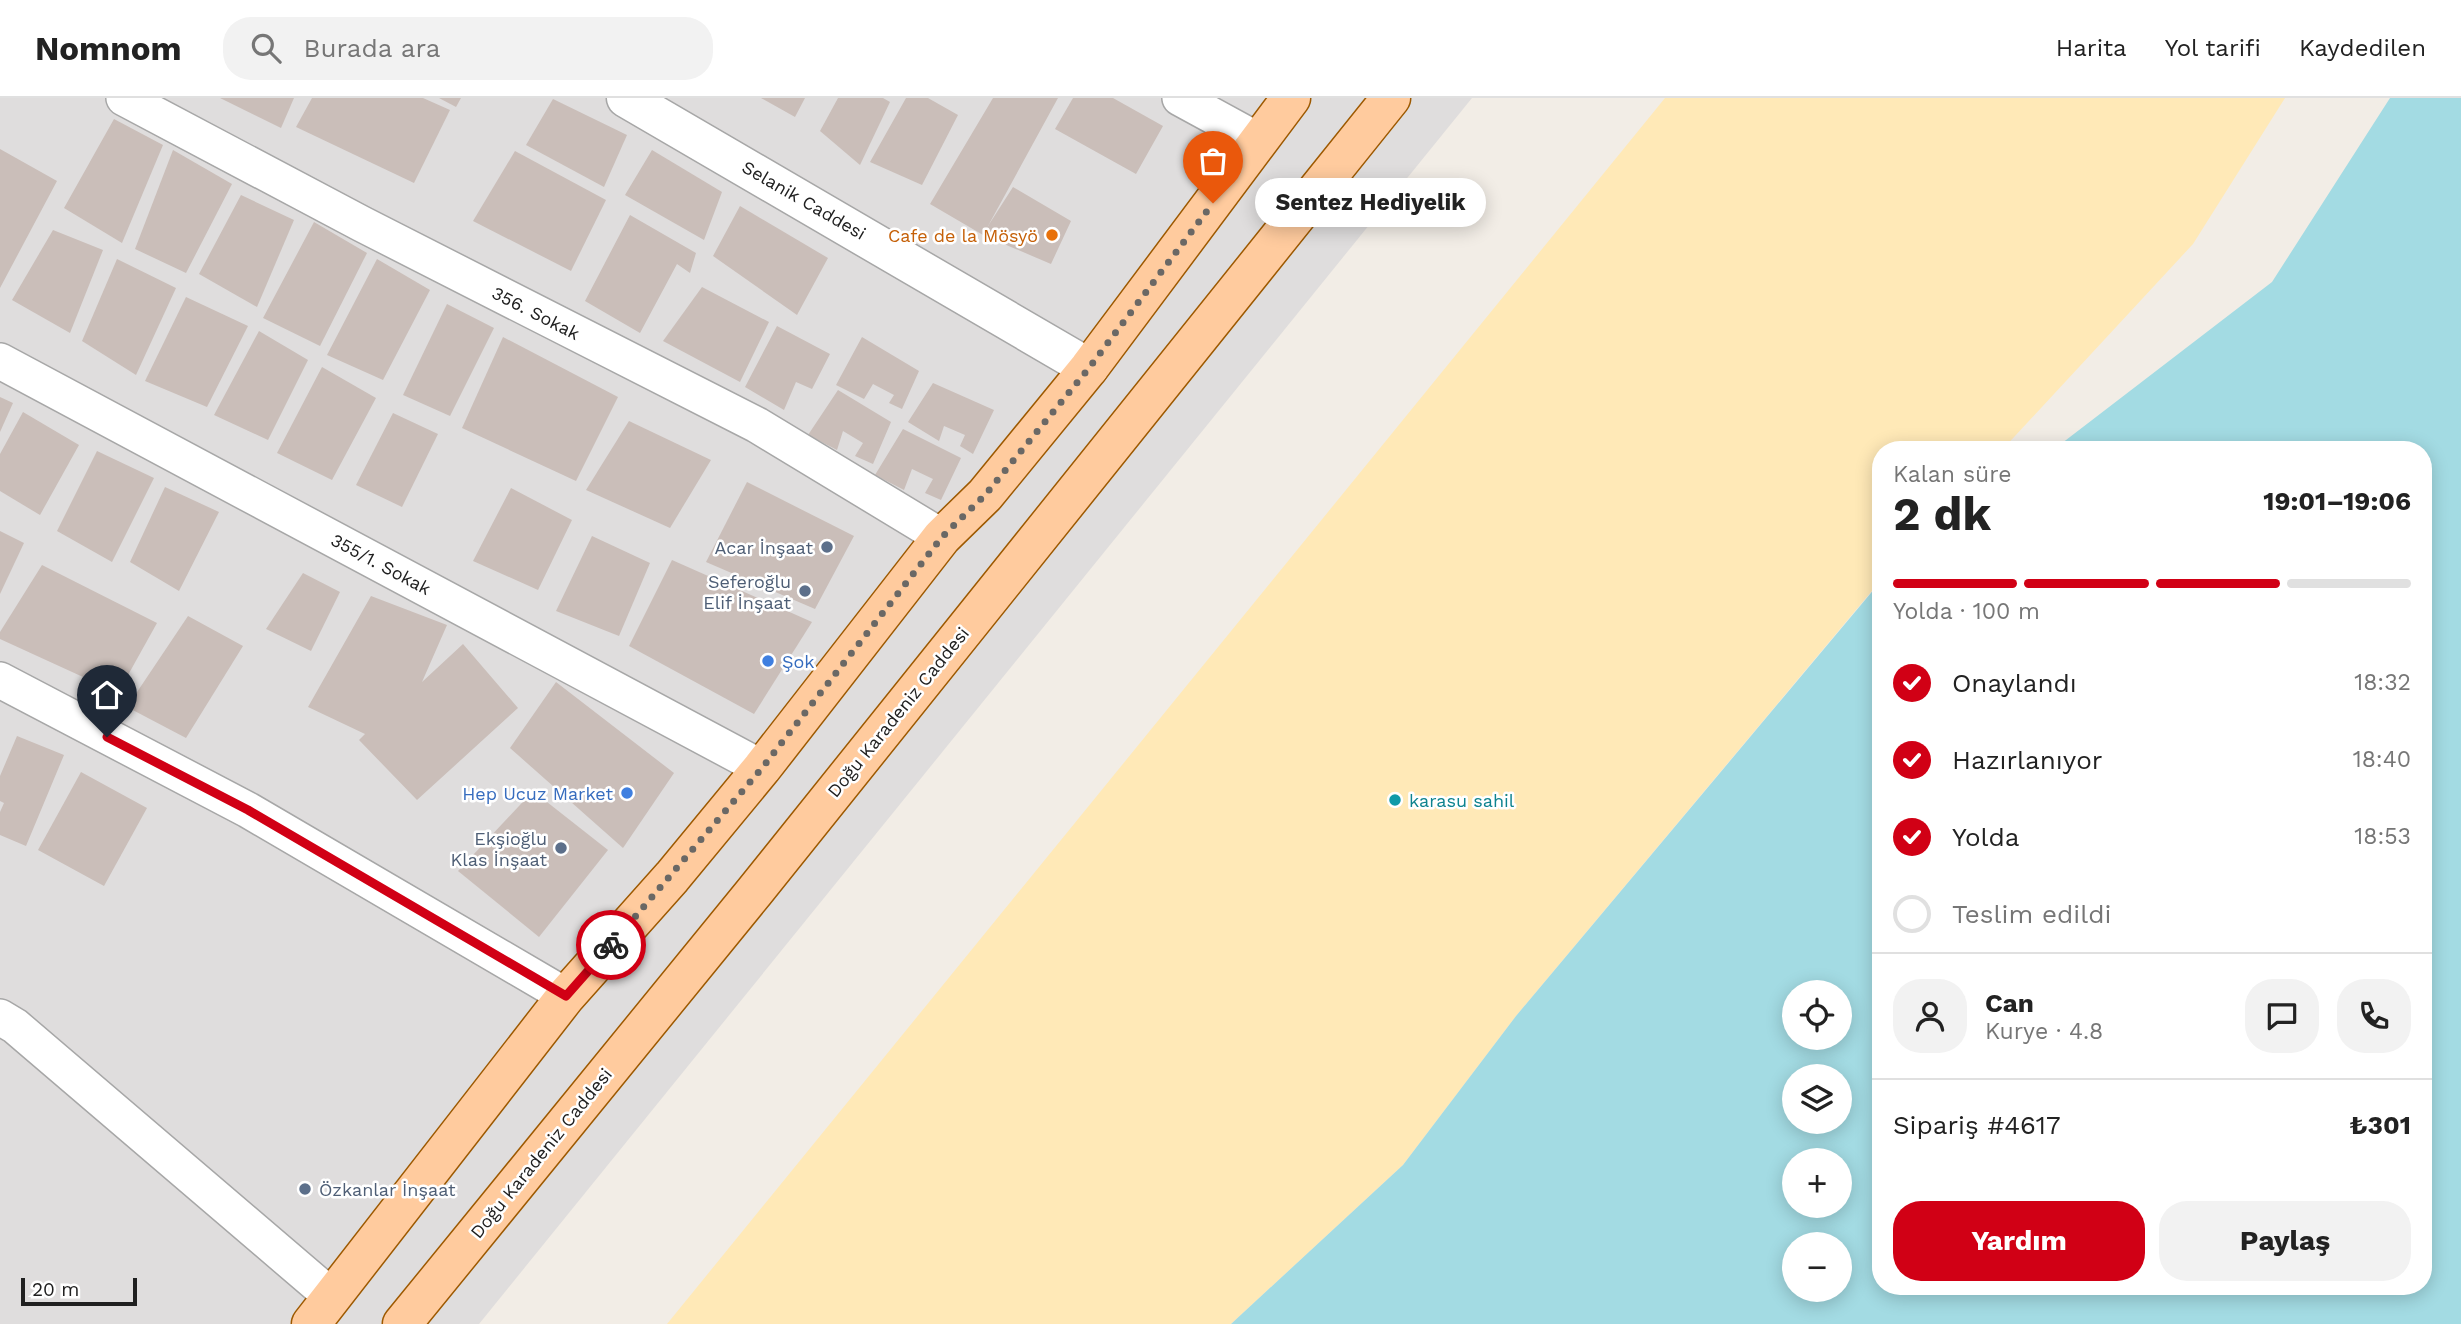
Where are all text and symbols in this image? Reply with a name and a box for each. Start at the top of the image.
search box [223,17,713,80]
text: Nomnom [35,29,181,68]
icon: search [247,29,285,67]
text: Burada ara [303,33,440,63]
text: Harita [2056,34,2127,62]
text: Yol tarifi [2165,34,2261,62]
text: Kaydedilen [2299,34,2426,62]
pin [1183,131,1243,203]
icon: bag [1194,142,1232,180]
street label: Selanik Caddesi [738,156,870,244]
callout: Sentez Hediyelik [1255,178,1486,228]
text: Sentez Hediyelik [1275,189,1466,216]
place label: Cafe de la Mösyö [888,225,1038,246]
marker: Cafe de la Mösyö [1044,227,1060,243]
street label: 356. Sokak [489,282,583,344]
text: Kalan süre [1893,461,2012,488]
text: 19:01–19:06 [2263,486,2411,516]
text: 2 dk [1893,487,1991,541]
street label: 355/1. Sokak [328,529,434,599]
place label: Acar İnşaat [715,537,813,558]
marker: Acar İnşaat [819,539,835,555]
place label: Seferoğlu Elif İnşaat [703,571,791,613]
marker: Seferoğlu Elif İnşaat [797,583,813,599]
text: Yolda · 100 m [1893,598,2040,625]
street label: Doğu Karadeniz Caddesi [823,623,973,801]
place label: Şok [782,651,815,672]
marker: Şok [760,653,776,669]
icon: check [1893,664,1931,702]
pin [77,665,137,737]
text: Onaylandı [1952,668,2077,698]
text: 18:32 [2354,669,2411,696]
icon: home [88,676,126,714]
icon: check [1893,741,1931,779]
text: Hazırlanıyor [1952,745,2102,775]
text: 18:40 [2353,746,2411,773]
place label: Hep Ucuz Market [462,783,613,804]
marker: Hep Ucuz Market [619,785,635,801]
place label: karasu sahil [1409,790,1515,811]
marker: karasu sahil [1387,792,1403,808]
icon: check [1893,818,1931,856]
text: Yolda [1952,822,2020,852]
text: 18:53 [2354,823,2411,850]
place label: Ekşioğlu Klas İnşaat [450,828,547,870]
marker: Ekşioğlu Klas İnşaat [553,840,569,856]
text: Teslim edildi [1952,899,2111,929]
courier [576,910,646,980]
icon: bike [592,926,630,964]
button: person [1893,979,1967,1053]
button: chat [2245,979,2319,1053]
button: phone [2337,979,2411,1053]
map controls [1782,980,1852,1302]
button: locate [1782,980,1852,1050]
text: Can [1985,988,2034,1018]
text: Kurye · 4.8 [1985,1018,2103,1045]
street label: Doğu Karadeniz Caddesi [466,1064,616,1242]
button: layers [1782,1064,1852,1134]
text: Sipariş #4617 [1893,1110,2061,1140]
text: ₺301 [2349,1110,2411,1140]
button: + [1782,1148,1852,1218]
place label: Özkanlar İnşaat [319,1179,456,1200]
marker: Özkanlar İnşaat [297,1181,313,1197]
button: Yardım [1893,1201,2145,1281]
button: Paylaş [2159,1201,2411,1281]
button: − [1782,1232,1852,1302]
scale bar [21,1275,136,1307]
text: 20 m [32,1278,79,1301]

